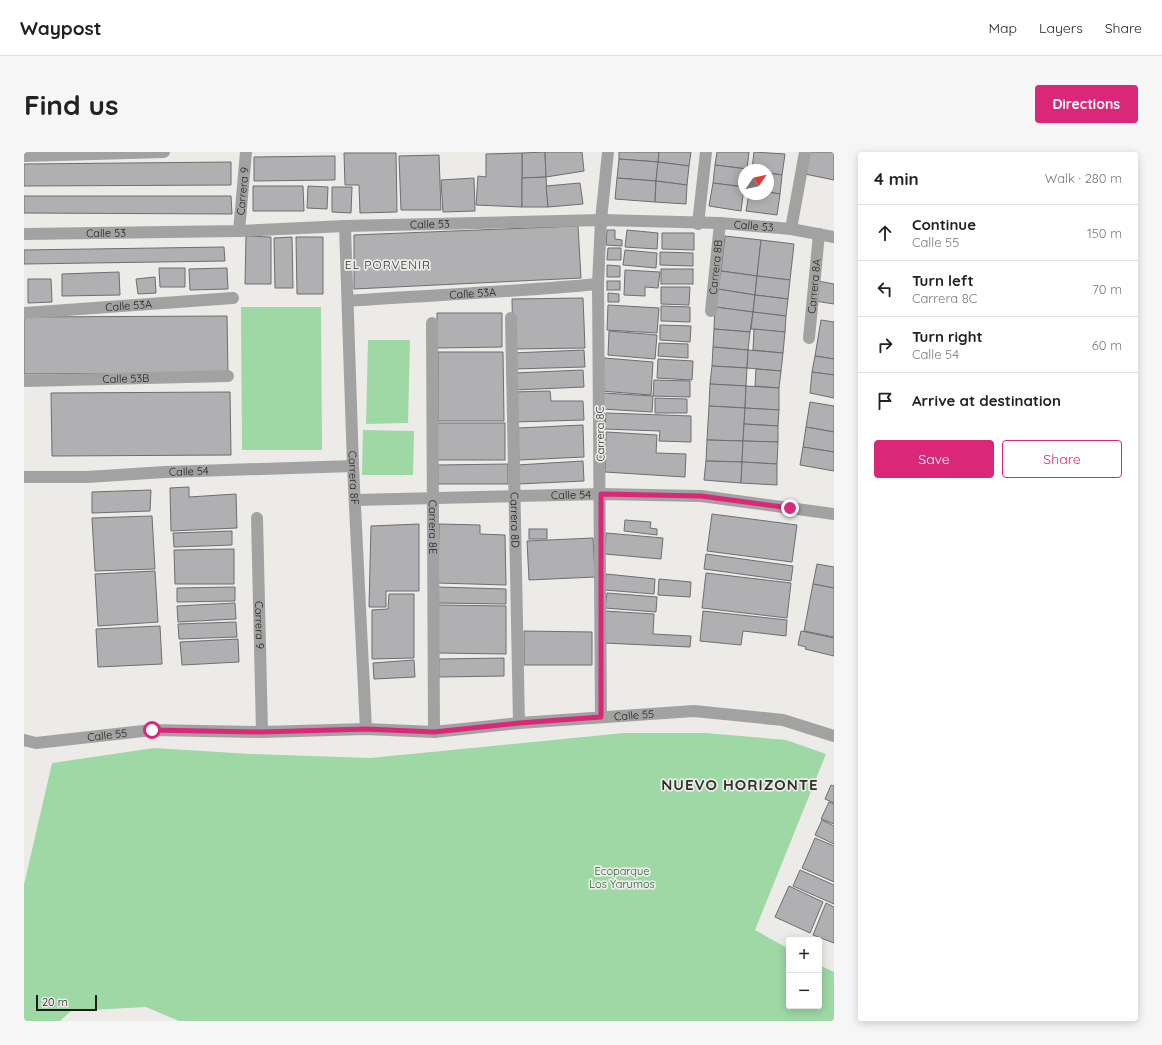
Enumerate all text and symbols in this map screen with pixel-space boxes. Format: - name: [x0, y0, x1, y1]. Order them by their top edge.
- text: Waypost: [20, 16, 102, 40]
- text: Map: [988, 19, 1017, 37]
- text: Layers: [1039, 19, 1083, 37]
- text: Share: [1105, 19, 1142, 37]
- button: Directions: [1035, 85, 1138, 123]
- text: Find us: [24, 87, 118, 122]
- north arrow: [738, 164, 774, 200]
- street label: Carrera 9: [233, 166, 252, 216]
- text: 4 min: [874, 168, 919, 189]
- text: Walk · 280 m: [1045, 170, 1122, 186]
- text: Continue: [912, 215, 976, 234]
- street label: Calle 53: [410, 217, 450, 231]
- street label: Calle 53: [733, 217, 774, 235]
- icon: ahead: [874, 222, 896, 244]
- text: 150 m: [1087, 225, 1122, 241]
- street label: Calle 53: [86, 226, 126, 240]
- text: Calle 55: [912, 234, 959, 250]
- street label: Carrera 8B: [706, 239, 725, 295]
- district label: EL PORVENIR: [345, 257, 431, 272]
- street label: Carrera 8A: [804, 258, 824, 314]
- text: Turn left: [912, 271, 974, 290]
- icon: left: [874, 278, 896, 300]
- text: 70 m: [1092, 281, 1122, 297]
- street label: Calle 53A: [449, 285, 497, 302]
- text: Carrera 8C: [912, 290, 977, 306]
- street label: Calle 53A: [105, 297, 153, 314]
- text: Turn right: [912, 327, 983, 346]
- icon: right: [874, 334, 896, 356]
- text: 60 m: [1092, 337, 1122, 353]
- text: Calle 54: [912, 346, 959, 362]
- street label: Calle 53B: [102, 371, 150, 386]
- icon: arrive: [874, 390, 896, 412]
- text: Arrive at destination: [912, 391, 1061, 410]
- street label: Carrera 8C: [593, 406, 607, 462]
- button: Save: [874, 440, 994, 478]
- button: Share: [1002, 440, 1122, 478]
- street label: Carrera 8F: [345, 450, 362, 505]
- street label: Calle 54: [169, 464, 209, 479]
- street label: Calle 54: [551, 487, 591, 502]
- street label: Carrera 8D: [507, 492, 523, 548]
- route end: [781, 499, 799, 517]
- street label: Carrera 8E: [426, 500, 440, 554]
- street label: Carrera 9: [252, 601, 267, 649]
- street label: Calle 55: [614, 707, 654, 723]
- route start: [143, 721, 161, 739]
- street label: Calle 55: [87, 726, 128, 744]
- district label: NUEVO HORIZONTE: [661, 775, 819, 794]
- park label: Ecoparque Los Yarumos: [589, 864, 655, 891]
- map controls: [786, 937, 822, 1009]
- button: +: [786, 937, 822, 973]
- button: −: [786, 973, 822, 1009]
- scale bar: [36, 993, 97, 1012]
- text: 20 m: [42, 995, 68, 1009]

